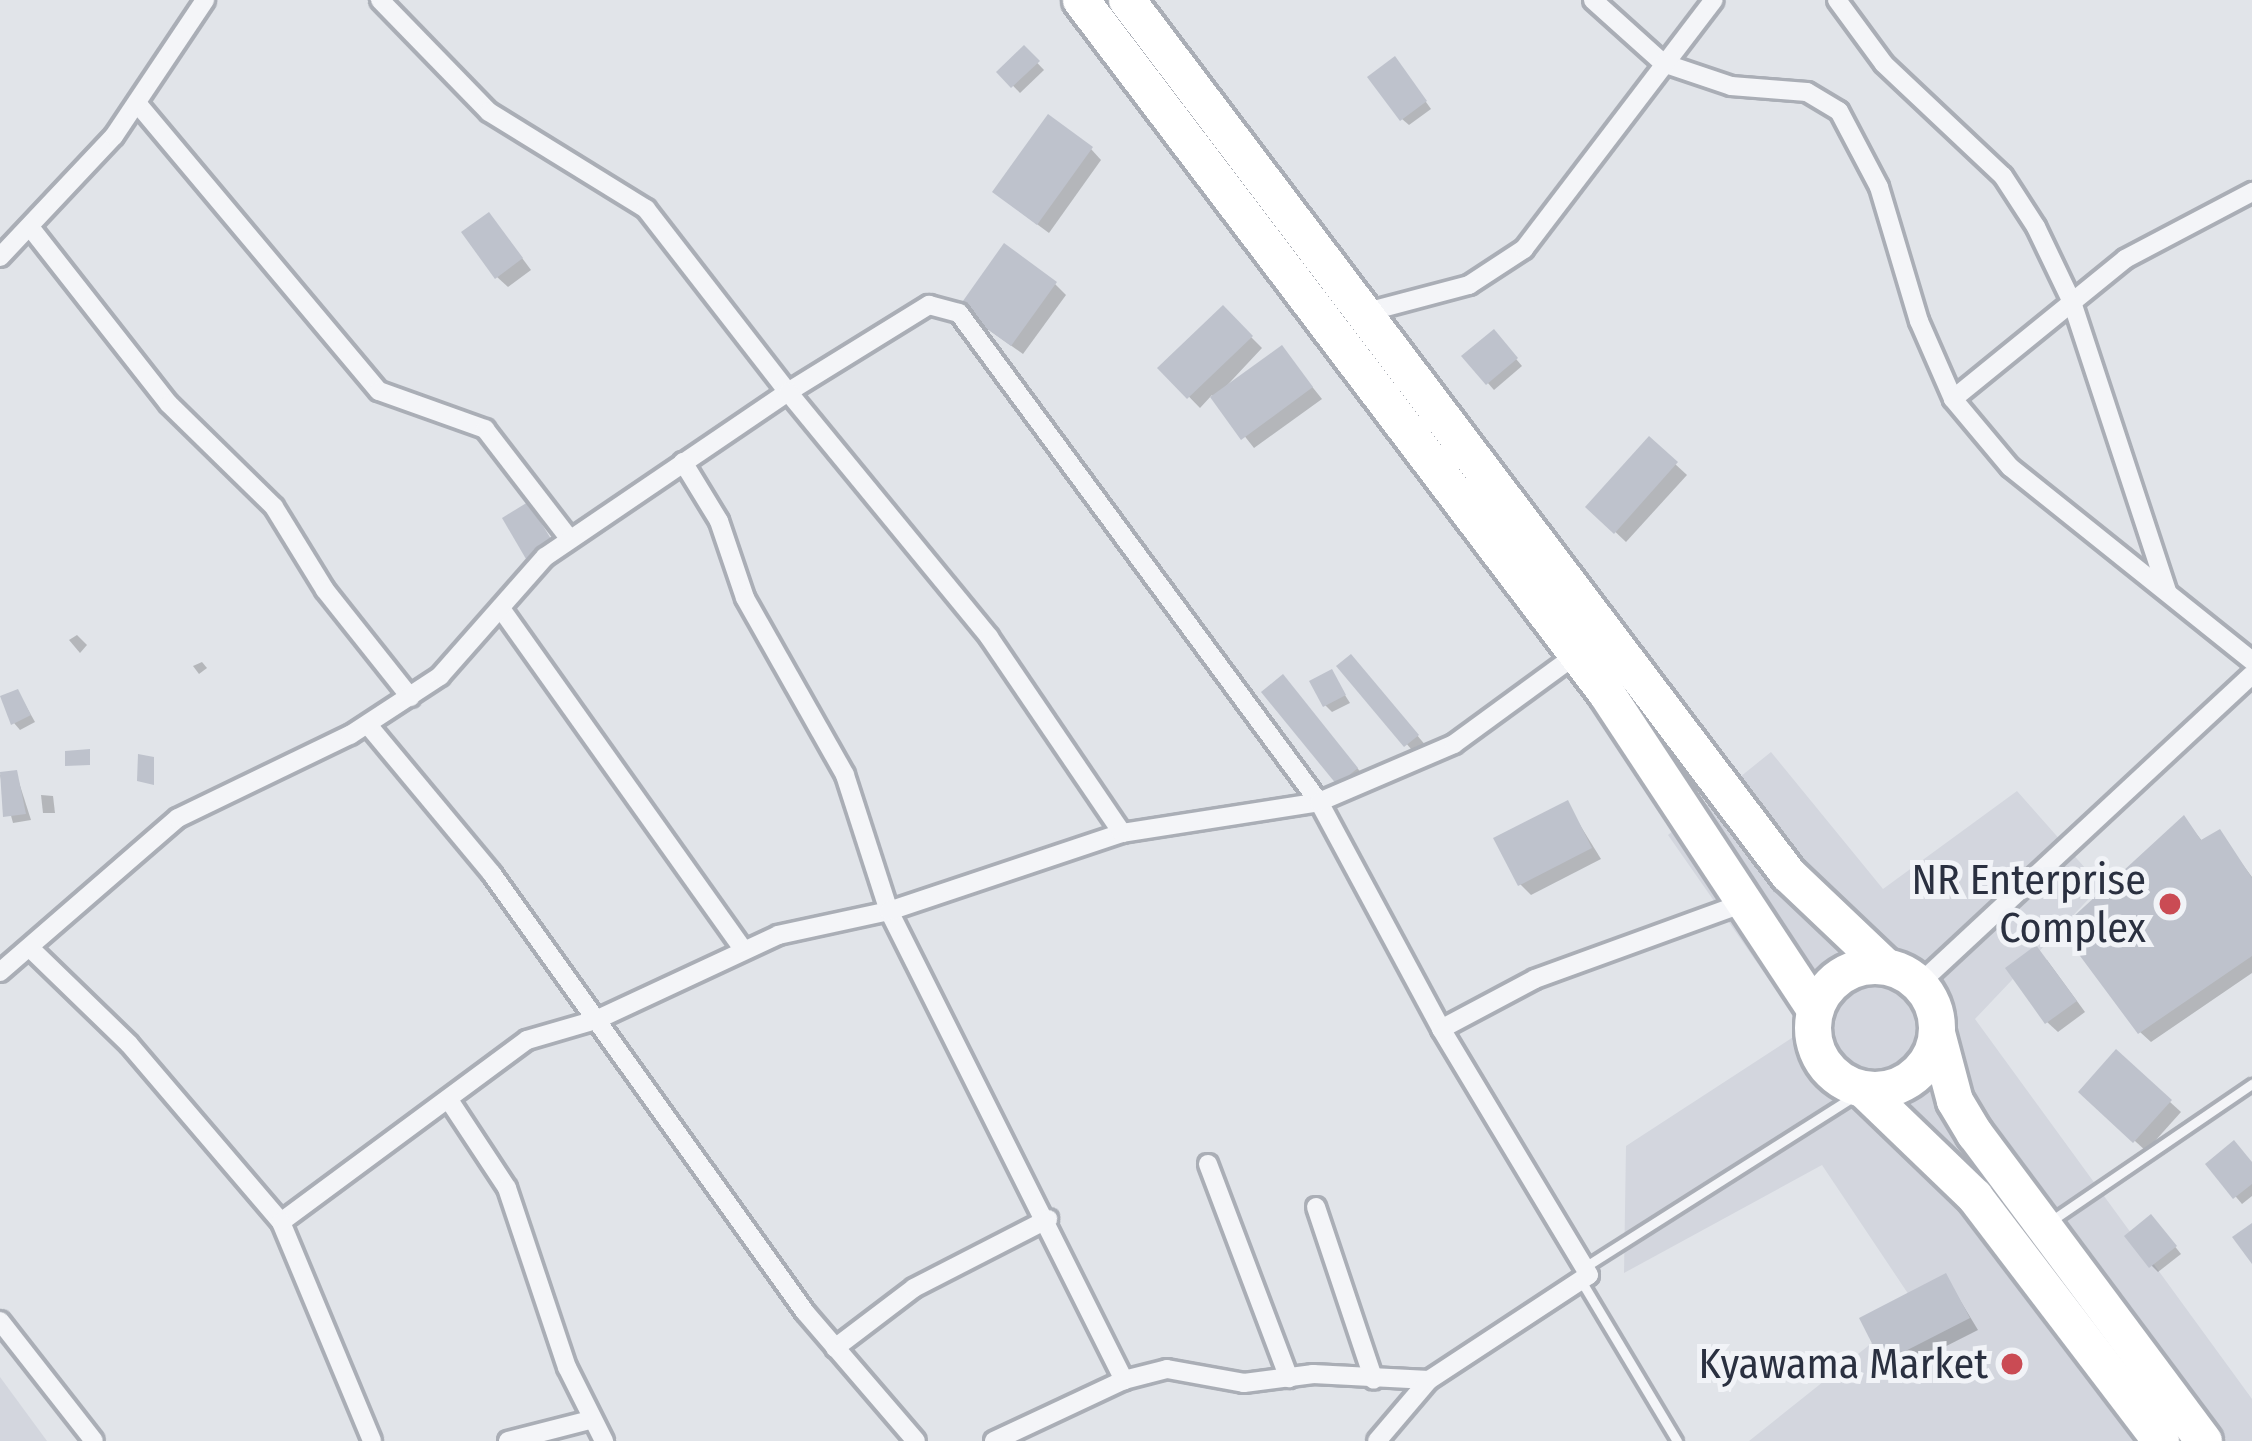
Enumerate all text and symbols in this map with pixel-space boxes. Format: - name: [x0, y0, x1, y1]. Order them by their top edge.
- place label: NR Enterprise Complex: [1912, 855, 2146, 954]
- marker: NR Enterprise Complex: [2157, 891, 2183, 917]
- place label: Kyawama Market: [1699, 1339, 1988, 1389]
- marker: Kyawama Market: [1999, 1351, 2025, 1377]

